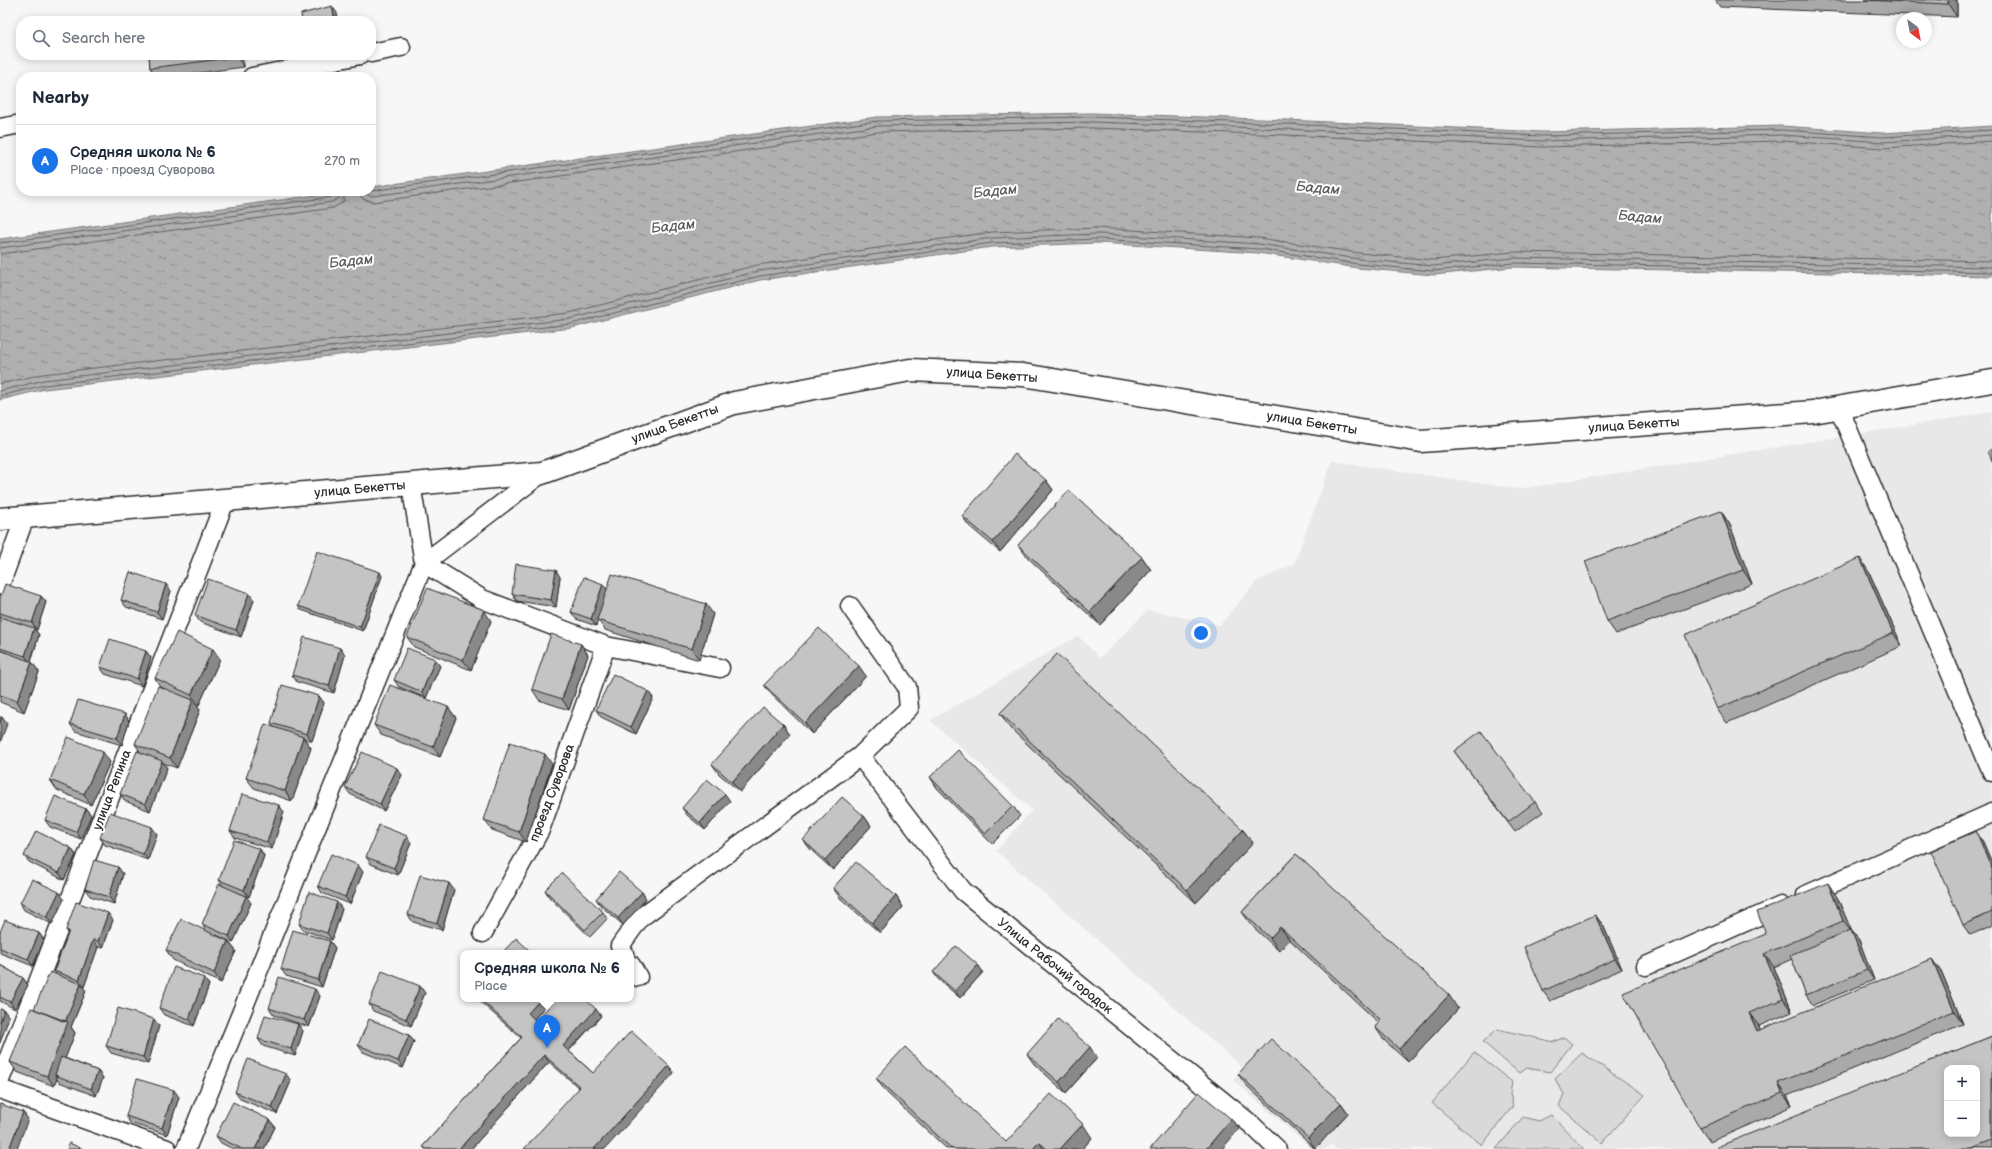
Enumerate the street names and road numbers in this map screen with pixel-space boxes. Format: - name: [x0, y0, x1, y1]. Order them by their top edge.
- street label: улица Бекетты: [946, 364, 1038, 386]
- street label: улица Бекетты: [629, 401, 721, 447]
- street label: улица Бекетты: [1266, 408, 1358, 438]
- street label: улица Бекетты: [1588, 414, 1680, 436]
- street label: улица Бекетты: [314, 477, 406, 501]
- street label: проезд Суворова: [526, 742, 578, 844]
- street label: улица Репина: [89, 747, 135, 832]
- street label: Улица Рабочий городок: [994, 915, 1116, 1017]

